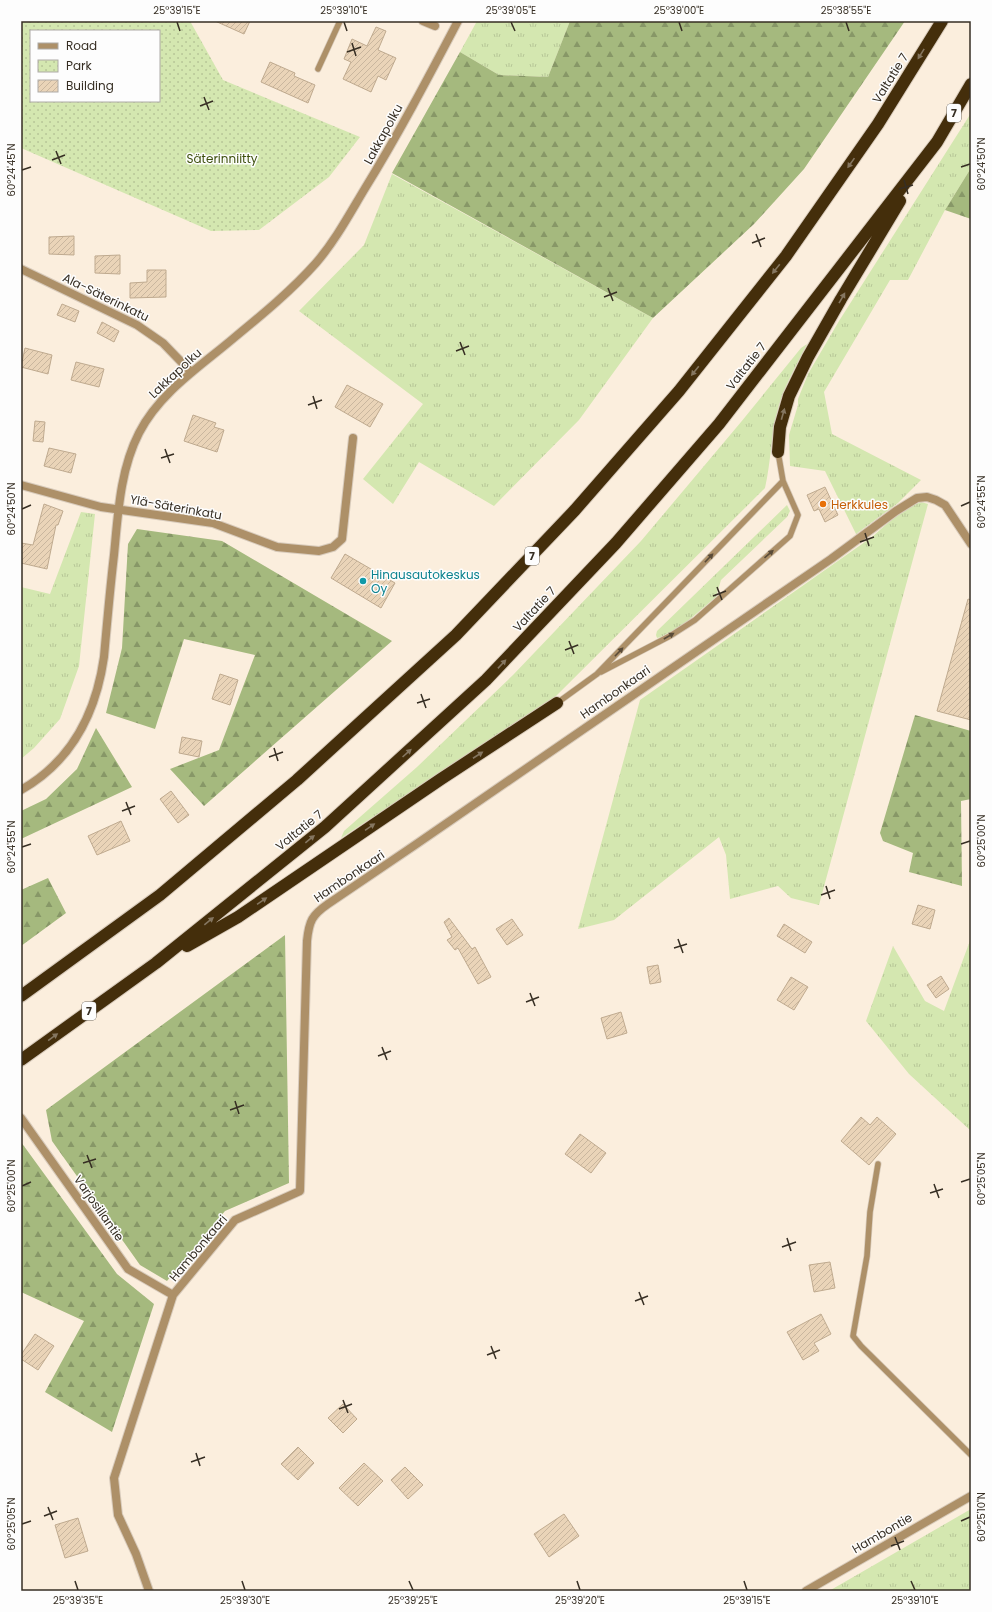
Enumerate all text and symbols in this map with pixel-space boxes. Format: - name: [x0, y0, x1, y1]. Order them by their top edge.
- text: 25°39'15"E: [153, 3, 201, 18]
- text: 25°39'10"E: [320, 3, 368, 18]
- text: 25°39'05"E: [486, 3, 536, 18]
- text: 25°39'00"E: [654, 3, 704, 18]
- text: 25°38'55"E: [821, 3, 871, 18]
- legend: [30, 30, 160, 102]
- text: Road: [66, 37, 97, 54]
- one-way arrow: [918, 48, 925, 60]
- street label: Valtatie 7: [868, 49, 912, 106]
- text: Park: [66, 57, 93, 74]
- text: Building: [66, 77, 114, 94]
- street label: Lakkapolku: [359, 101, 407, 167]
- road number: 7: [947, 104, 961, 122]
- text: 60°24'50"N: [974, 138, 989, 190]
- text: 60°24'45"N: [4, 144, 19, 196]
- park label: Säterinniitty: [186, 150, 258, 167]
- one-way arrow: [847, 158, 855, 168]
- one-way arrow: [771, 264, 780, 275]
- street label: Ala-Säterinkatu: [60, 269, 152, 325]
- one-way arrow: [838, 292, 845, 304]
- street label: Valtatie 7: [722, 338, 770, 393]
- street label: Lakkapolku: [145, 344, 205, 402]
- one-way arrow: [690, 366, 699, 376]
- one-way arrow: [781, 408, 787, 420]
- text: 60°24'55"N: [974, 476, 989, 528]
- text: 60°24'50"N: [4, 483, 19, 535]
- street label: Ylä-Säterinkatu: [129, 491, 223, 523]
- place label: Herkkules: [831, 496, 888, 513]
- marker: Herkkules: [818, 499, 828, 509]
- road number: 7: [525, 547, 539, 565]
- one-way arrow: [764, 549, 774, 559]
- one-way arrow: [704, 553, 714, 563]
- place label: Hinausautokeskus Oy: [371, 566, 480, 597]
- marker: Hinausautokeskus Oy: [358, 576, 368, 586]
- street label: Valtatie 7: [509, 582, 560, 635]
- one-way arrow: [663, 633, 675, 640]
- one-way arrow: [614, 647, 623, 657]
- one-way arrow: [497, 659, 506, 669]
- street label: Hambonkaari: [577, 661, 654, 723]
- one-way arrow: [402, 748, 412, 757]
- one-way arrow: [473, 751, 483, 759]
- street label: Valtatie 7: [272, 805, 327, 854]
- text: 60°25'00"N: [974, 815, 989, 867]
- text: 60°24'55"N: [4, 821, 19, 873]
- one-way arrow: [365, 823, 375, 831]
- one-way arrow: [304, 835, 315, 844]
- street label: Hambonkaari: [310, 846, 388, 906]
- one-way arrow: [257, 897, 268, 904]
- one-way arrow: [203, 916, 214, 925]
- road number: 7: [82, 1002, 96, 1020]
- one-way arrow: [47, 1033, 58, 1041]
- text: 60°25'05"N: [974, 1153, 989, 1205]
- text: 60°25'00"N: [4, 1160, 19, 1212]
- street label: Varjosillantie: [70, 1172, 128, 1244]
- street label: Hambonkaari: [165, 1211, 231, 1285]
- text: 60°25'10"N: [974, 1492, 989, 1542]
- text: 60°25'05"N: [4, 1498, 19, 1550]
- street label: Hambontie: [849, 1509, 915, 1557]
- text: 25°39'35"E: [53, 1593, 103, 1608]
- text: 25°39'30"E: [220, 1593, 270, 1608]
- text: 25°39'25"E: [388, 1593, 438, 1608]
- text: 25°39'20"E: [555, 1593, 605, 1608]
- text: 25°39'15"E: [723, 1593, 771, 1608]
- text: 25°39'10"E: [891, 1593, 939, 1608]

